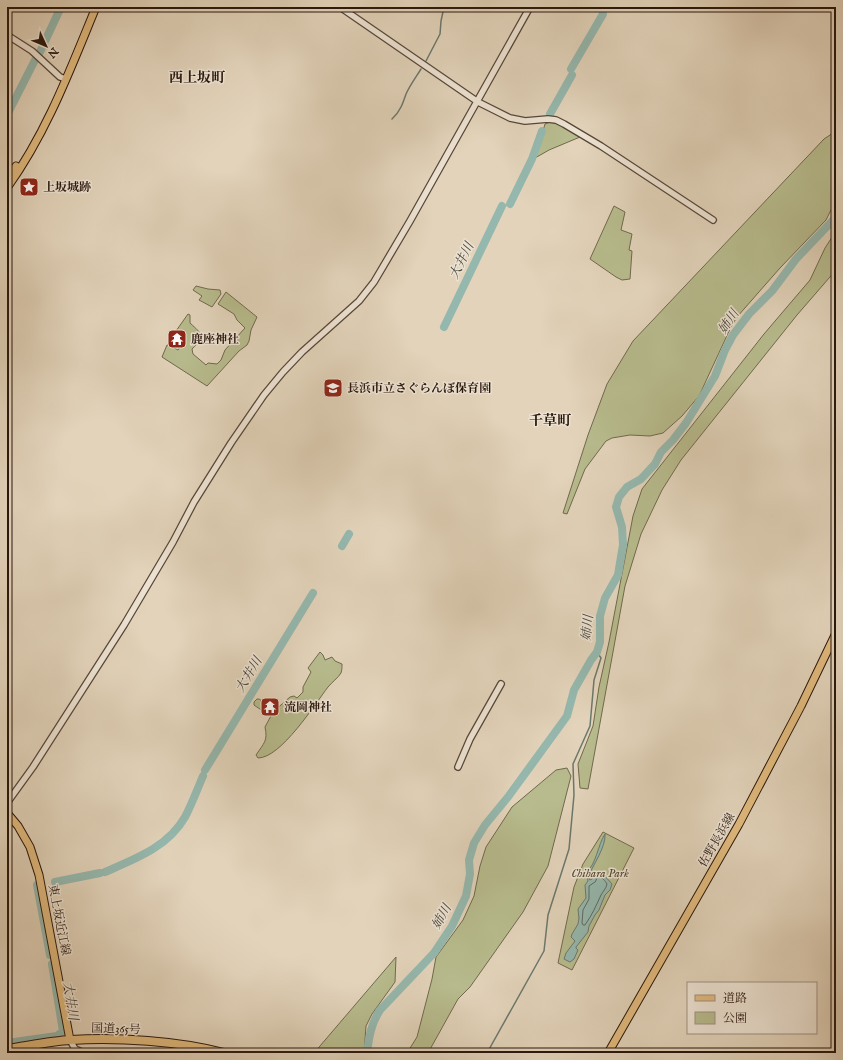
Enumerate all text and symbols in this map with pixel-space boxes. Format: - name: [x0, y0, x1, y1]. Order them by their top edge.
- north arrow: [26, 26, 66, 66]
- text: N: [44, 43, 62, 61]
- district label: 西上坂町: [169, 69, 226, 87]
- place icon: 上坂城跡: [18, 176, 40, 198]
- place label: 上坂城跡: [43, 180, 91, 195]
- water label: 大井川: [446, 238, 479, 282]
- water label: 姉川: [715, 305, 744, 338]
- temple icon: 鹿座神社: [166, 328, 188, 350]
- place label: 鹿座神社: [191, 332, 239, 347]
- school or university icon: 長浜市立さぐらんぼ保育園: [322, 377, 344, 399]
- place label: 長浜市立さぐらんぼ保育園: [347, 381, 491, 396]
- district label: 千草町: [529, 412, 572, 430]
- water label: 姉川: [578, 612, 598, 642]
- water label: 大井川: [232, 652, 267, 696]
- temple icon: 流岡神社: [259, 696, 281, 718]
- place label: 流岡神社: [284, 700, 332, 715]
- street label: 佐野長浜線: [696, 810, 738, 870]
- park label: Chihara Park: [571, 866, 629, 881]
- street label: 東上坂近江線: [45, 883, 73, 957]
- water label: 姉川: [428, 900, 457, 932]
- water label: 大井川: [59, 980, 82, 1024]
- legend: [687, 982, 817, 1034]
- text: 道路: [723, 991, 747, 1006]
- text: 公園: [723, 1011, 747, 1026]
- street label: 国道365号: [91, 1021, 141, 1037]

